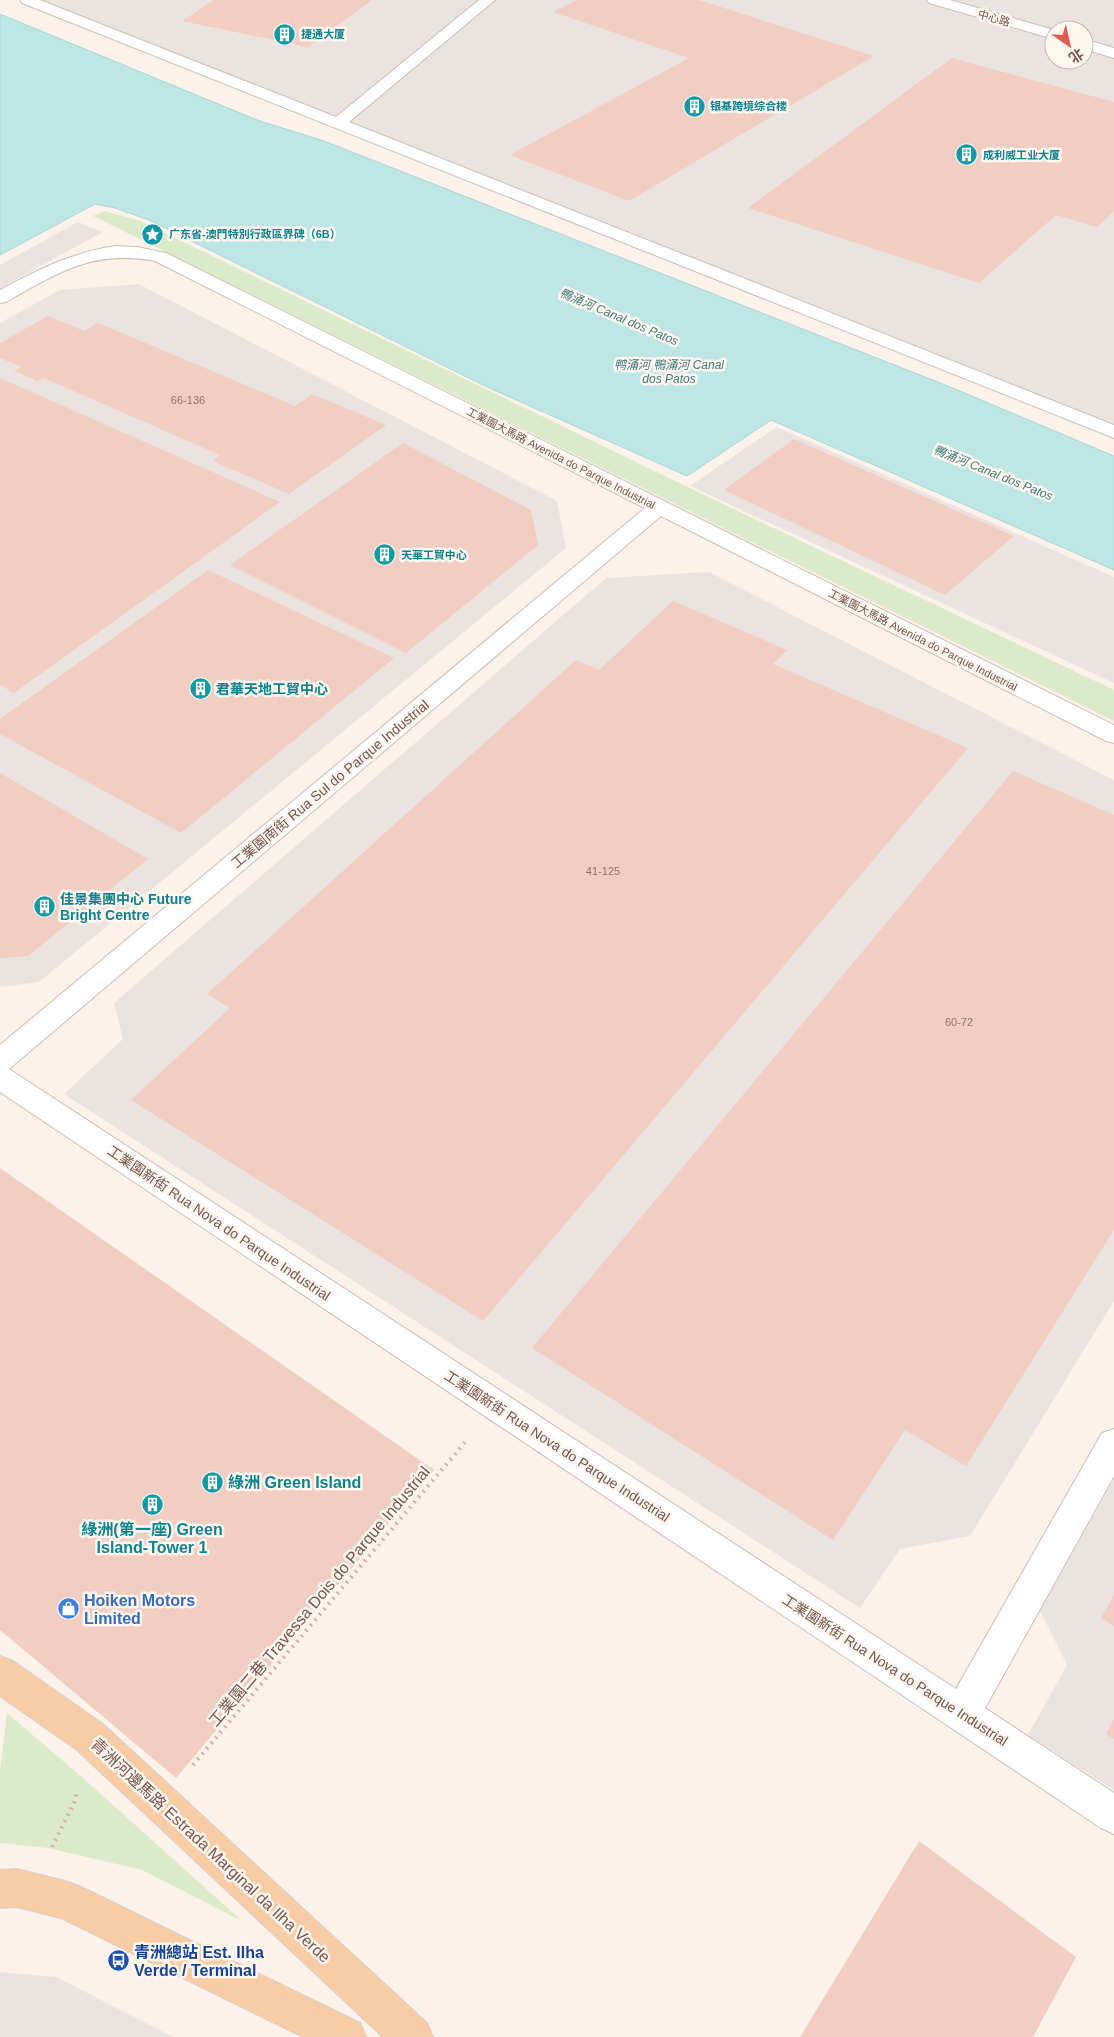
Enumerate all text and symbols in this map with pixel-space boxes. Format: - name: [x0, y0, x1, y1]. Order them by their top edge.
- street label: 中心路: [976, 8, 1012, 28]
- north arrow: [1044, 20, 1094, 70]
- building icon: 捷通大厦: [273, 22, 297, 46]
- place label: 捷通大厦: [301, 28, 345, 40]
- text: 北: [1066, 45, 1087, 66]
- building icon: 银基跨境综合楼: [682, 94, 706, 118]
- place label: 银基跨境综合楼: [710, 100, 787, 112]
- building icon: 成利威工业大厦: [955, 143, 979, 167]
- place label: 成利威工业大厦: [983, 149, 1060, 161]
- place icon: 广东省-澳門特別行政區界碑（6B）: [141, 222, 165, 246]
- place label: 广东省-澳門特別行政區界碑（6B）: [169, 228, 341, 240]
- water label: 鴨涌河 Canal dos Patos: [558, 286, 680, 348]
- water label: 鸭涌河 鴨涌河 Canal dos Patos: [614, 358, 724, 386]
- house number: 66-136: [171, 394, 205, 406]
- street label: 工業園大馬路 Avenida do Parque Industrial: [465, 405, 657, 511]
- water label: 鴨涌河 Canal dos Patos: [931, 443, 1055, 503]
- building icon: 天華工貿中心: [373, 543, 397, 567]
- place label: 天華工貿中心: [401, 549, 467, 561]
- street label: 工業園大馬路 Avenida do Parque Industrial: [827, 587, 1019, 693]
- building icon: 君華天地工貿中心: [188, 677, 212, 701]
- place label: 君華天地工貿中心: [216, 681, 328, 697]
- street label: 工業園南街 Rua Sul do Parque Industrial: [228, 697, 432, 871]
- house number: 41-125: [586, 865, 620, 877]
- place label: 佳景集團中心 Future Bright Centre: [60, 891, 192, 923]
- building icon: 佳景集團中心 Future Bright Centre: [32, 895, 56, 919]
- house number: 60-72: [945, 1016, 973, 1028]
- street label: 工業園新街 Rua Nova do Parque Industrial: [105, 1142, 333, 1304]
- street label: 工業園新街 Rua Nova do Parque Industrial: [441, 1367, 673, 1525]
- street label: 工業園二巷 Travessa Dois do Parque Industrial: [206, 1463, 433, 1730]
- building icon: 綠洲 Green Island: [200, 1470, 224, 1494]
- place label: 綠洲 Green Island: [228, 1474, 361, 1491]
- building icon: 綠洲(第一座) Green Island-Tower 1: [140, 1493, 164, 1517]
- place label: 綠洲(第一座) Green Island-Tower 1: [81, 1521, 223, 1556]
- street label: 工業園新街 Rua Nova do Parque Industrial: [779, 1591, 1011, 1749]
- place label: Hoiken Motors Limited: [84, 1592, 195, 1627]
- shop icon: Hoiken Motors Limited: [56, 1597, 80, 1621]
- street label: 青洲河邊馬路 Estrada Marginal da Ilha Verde: [88, 1735, 334, 1966]
- place label: 青洲總站 Est. Ilha Verde / Terminal: [134, 1944, 264, 1979]
- bus stop icon: 青洲總站 Est. Ilha Verde / Terminal: [106, 1949, 130, 1973]

